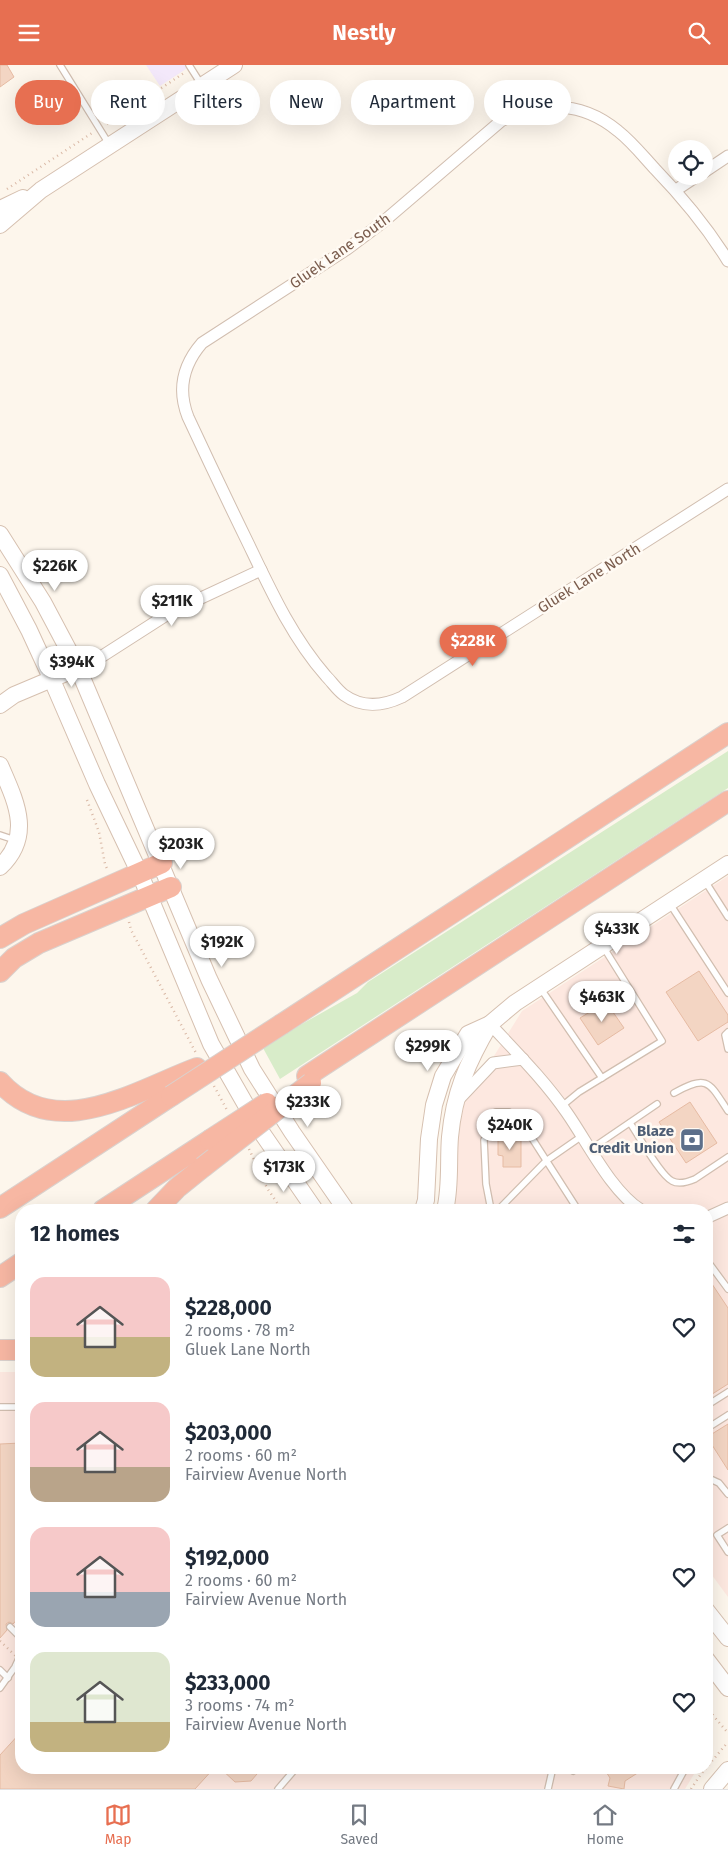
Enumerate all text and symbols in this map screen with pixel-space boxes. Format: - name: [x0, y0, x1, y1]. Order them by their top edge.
- icon: menu: [15, 19, 43, 47]
- text: Nestly: [332, 19, 396, 46]
- icon: search: [685, 19, 713, 47]
- chip: Buy: [15, 80, 81, 125]
- chip: Rent: [91, 80, 165, 125]
- chip: Filters: [175, 80, 260, 125]
- chip: New: [270, 80, 341, 125]
- chip: Apartment: [351, 80, 474, 125]
- chip: House: [484, 80, 571, 125]
- map controls: [668, 140, 713, 185]
- button: locate: [668, 140, 713, 185]
- street label: Gluek Lane South: [286, 210, 394, 292]
- street label: Gluek Lane North: [534, 539, 644, 617]
- pin: $226K: [20, 549, 90, 592]
- text: $226K: [33, 556, 77, 575]
- pin: $211K: [137, 585, 207, 627]
- text: $211K: [151, 591, 193, 610]
- pin: $228K: [438, 625, 508, 667]
- text: $228K: [451, 631, 495, 650]
- pin: $394K: [37, 645, 107, 688]
- text: $394K: [50, 652, 94, 671]
- pin: $203K: [146, 827, 216, 870]
- text: $203K: [159, 834, 203, 853]
- pin: $433K: [582, 913, 652, 955]
- text: $433K: [595, 919, 639, 938]
- pin: $192K: [187, 925, 257, 968]
- text: $192K: [201, 932, 243, 951]
- pin: $463K: [567, 981, 637, 1023]
- text: $463K: [579, 987, 625, 1006]
- pin: $299K: [393, 1029, 463, 1072]
- text: $299K: [406, 1036, 450, 1055]
- pin: $233K: [273, 1085, 343, 1128]
- text: $233K: [286, 1092, 330, 1111]
- pin: $240K: [475, 1109, 545, 1151]
- text: $240K: [488, 1115, 532, 1134]
- place label: Blaze Credit Union: [589, 1122, 674, 1157]
- bank icon: Blaze Credit Union: [679, 1127, 705, 1153]
- pin: $173K: [249, 1151, 319, 1193]
- text: $173K: [263, 1157, 305, 1176]
- icon: filters: [670, 1220, 698, 1248]
- text: 12 homes: [30, 1221, 119, 1247]
- text: $228,000: [185, 1295, 272, 1321]
- icon: home: [70, 1297, 130, 1357]
- icon: heart: [670, 1313, 698, 1341]
- text: 2 rooms · 78 m²: [185, 1321, 295, 1340]
- text: Gluek Lane North: [185, 1340, 311, 1359]
- text: $203,000: [185, 1420, 272, 1446]
- icon: home: [70, 1422, 130, 1482]
- icon: heart: [670, 1438, 698, 1466]
- text: 2 rooms · 60 m²: [185, 1446, 297, 1465]
- text: Fairview Avenue North: [185, 1465, 347, 1484]
- text: $192,000: [185, 1545, 269, 1571]
- icon: home: [70, 1547, 130, 1607]
- icon: heart: [670, 1563, 698, 1591]
- text: 2 rooms · 60 m²: [185, 1571, 297, 1590]
- text: Fairview Avenue North: [185, 1590, 347, 1609]
- text: $233,000: [185, 1670, 271, 1696]
- icon: home: [70, 1672, 130, 1732]
- icon: heart: [670, 1688, 698, 1716]
- text: 3 rooms · 74 m²: [185, 1696, 294, 1715]
- text: Fairview Avenue North: [185, 1715, 347, 1734]
- tab: Map: [104, 1801, 132, 1848]
- tab: Saved: [340, 1801, 378, 1848]
- tab: Home: [587, 1801, 624, 1848]

